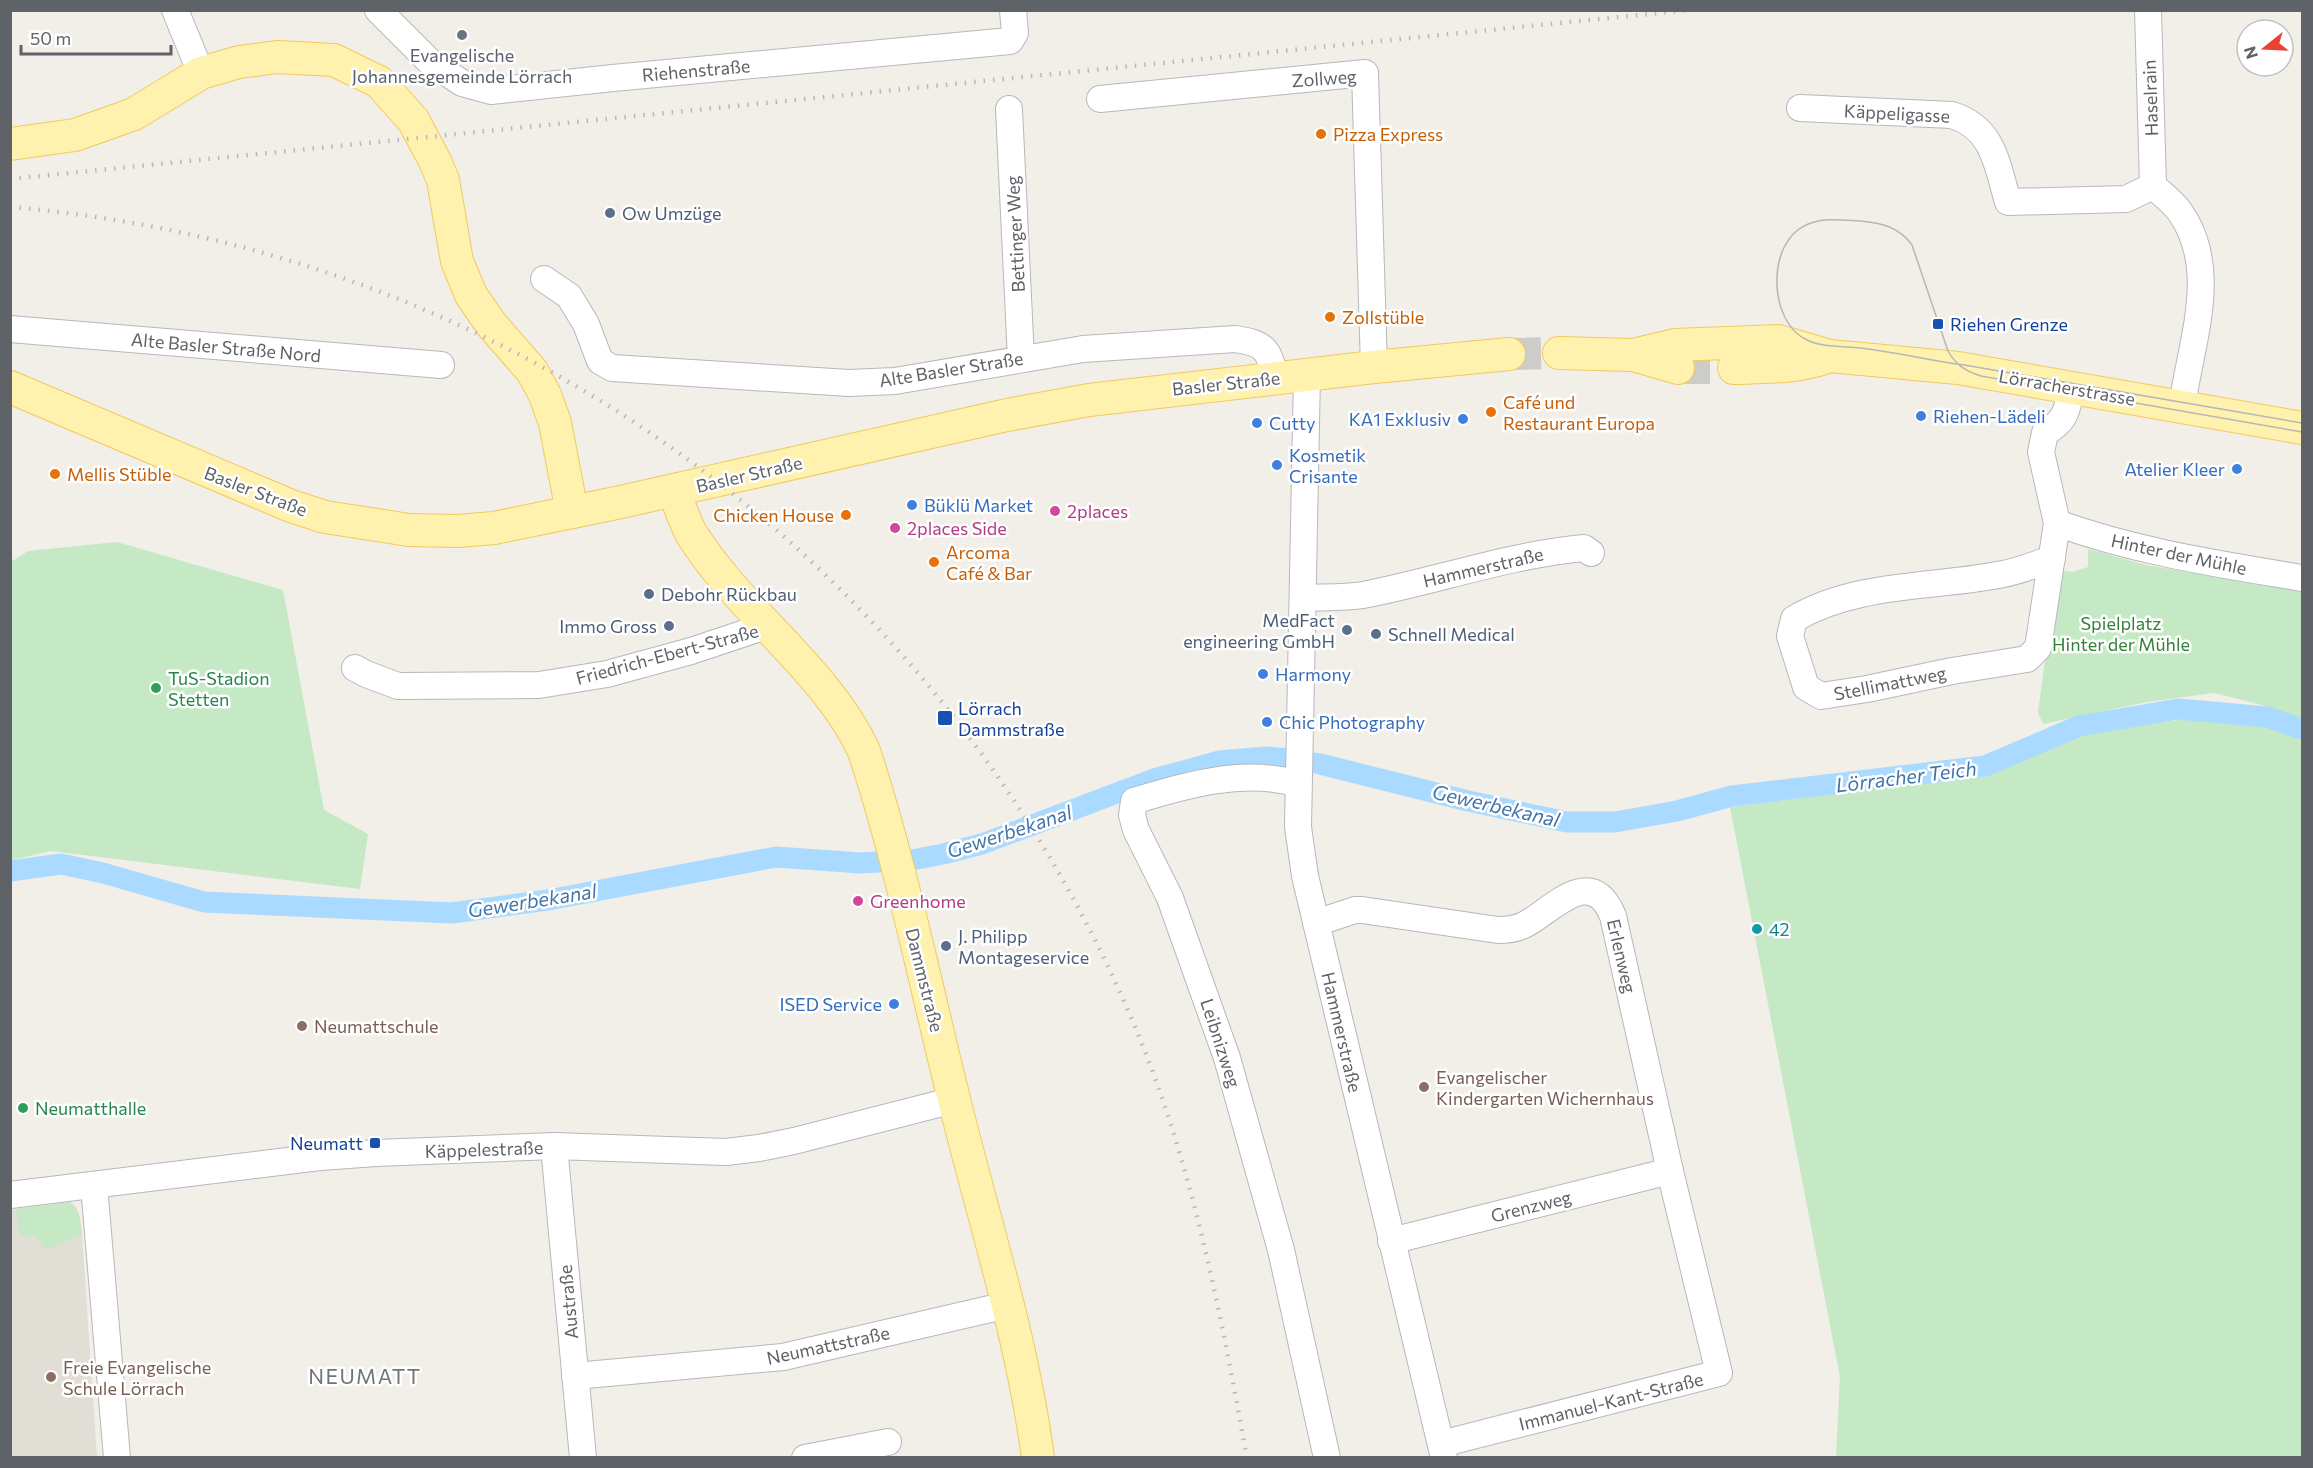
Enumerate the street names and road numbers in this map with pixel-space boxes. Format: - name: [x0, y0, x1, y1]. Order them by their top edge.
- street label: Riehenstraße: [641, 54, 751, 86]
- street label: Haselrain: [2138, 59, 2162, 137]
- street label: Zollweg: [1291, 65, 1358, 91]
- street label: Käppeligasse: [1843, 99, 1951, 127]
- street label: Bettinger Weg: [1001, 175, 1029, 293]
- street label: Alte Basler Straße Nord: [130, 328, 322, 366]
- street label: Alte Basler Straße: [877, 347, 1025, 391]
- street label: Lörracherstrasse: [1997, 364, 2137, 410]
- street label: Basler Straße: [1171, 366, 1281, 400]
- street label: Basler Straße: [694, 451, 804, 497]
- street label: Basler Straße: [201, 461, 311, 521]
- street label: Hinter der Mühle: [2109, 529, 2249, 579]
- street label: Hammerstraße: [1421, 542, 1545, 592]
- street label: Friedrich-Ebert-Straße: [573, 619, 761, 689]
- street label: Stellimattweg: [1832, 661, 1948, 705]
- street label: Erlenweg: [1603, 917, 1641, 995]
- street label: Dammstraße: [901, 926, 949, 1034]
- street label: Hammerstraße: [1317, 970, 1367, 1094]
- street label: Leibnizweg: [1196, 996, 1246, 1091]
- street label: Käppelestraße: [424, 1136, 544, 1162]
- street label: Grenzweg: [1488, 1185, 1574, 1227]
- street label: Austraße: [554, 1264, 582, 1340]
- street label: Neumattstraße: [764, 1321, 892, 1369]
- street label: Immanuel-Kant-Straße: [1517, 1367, 1705, 1435]

